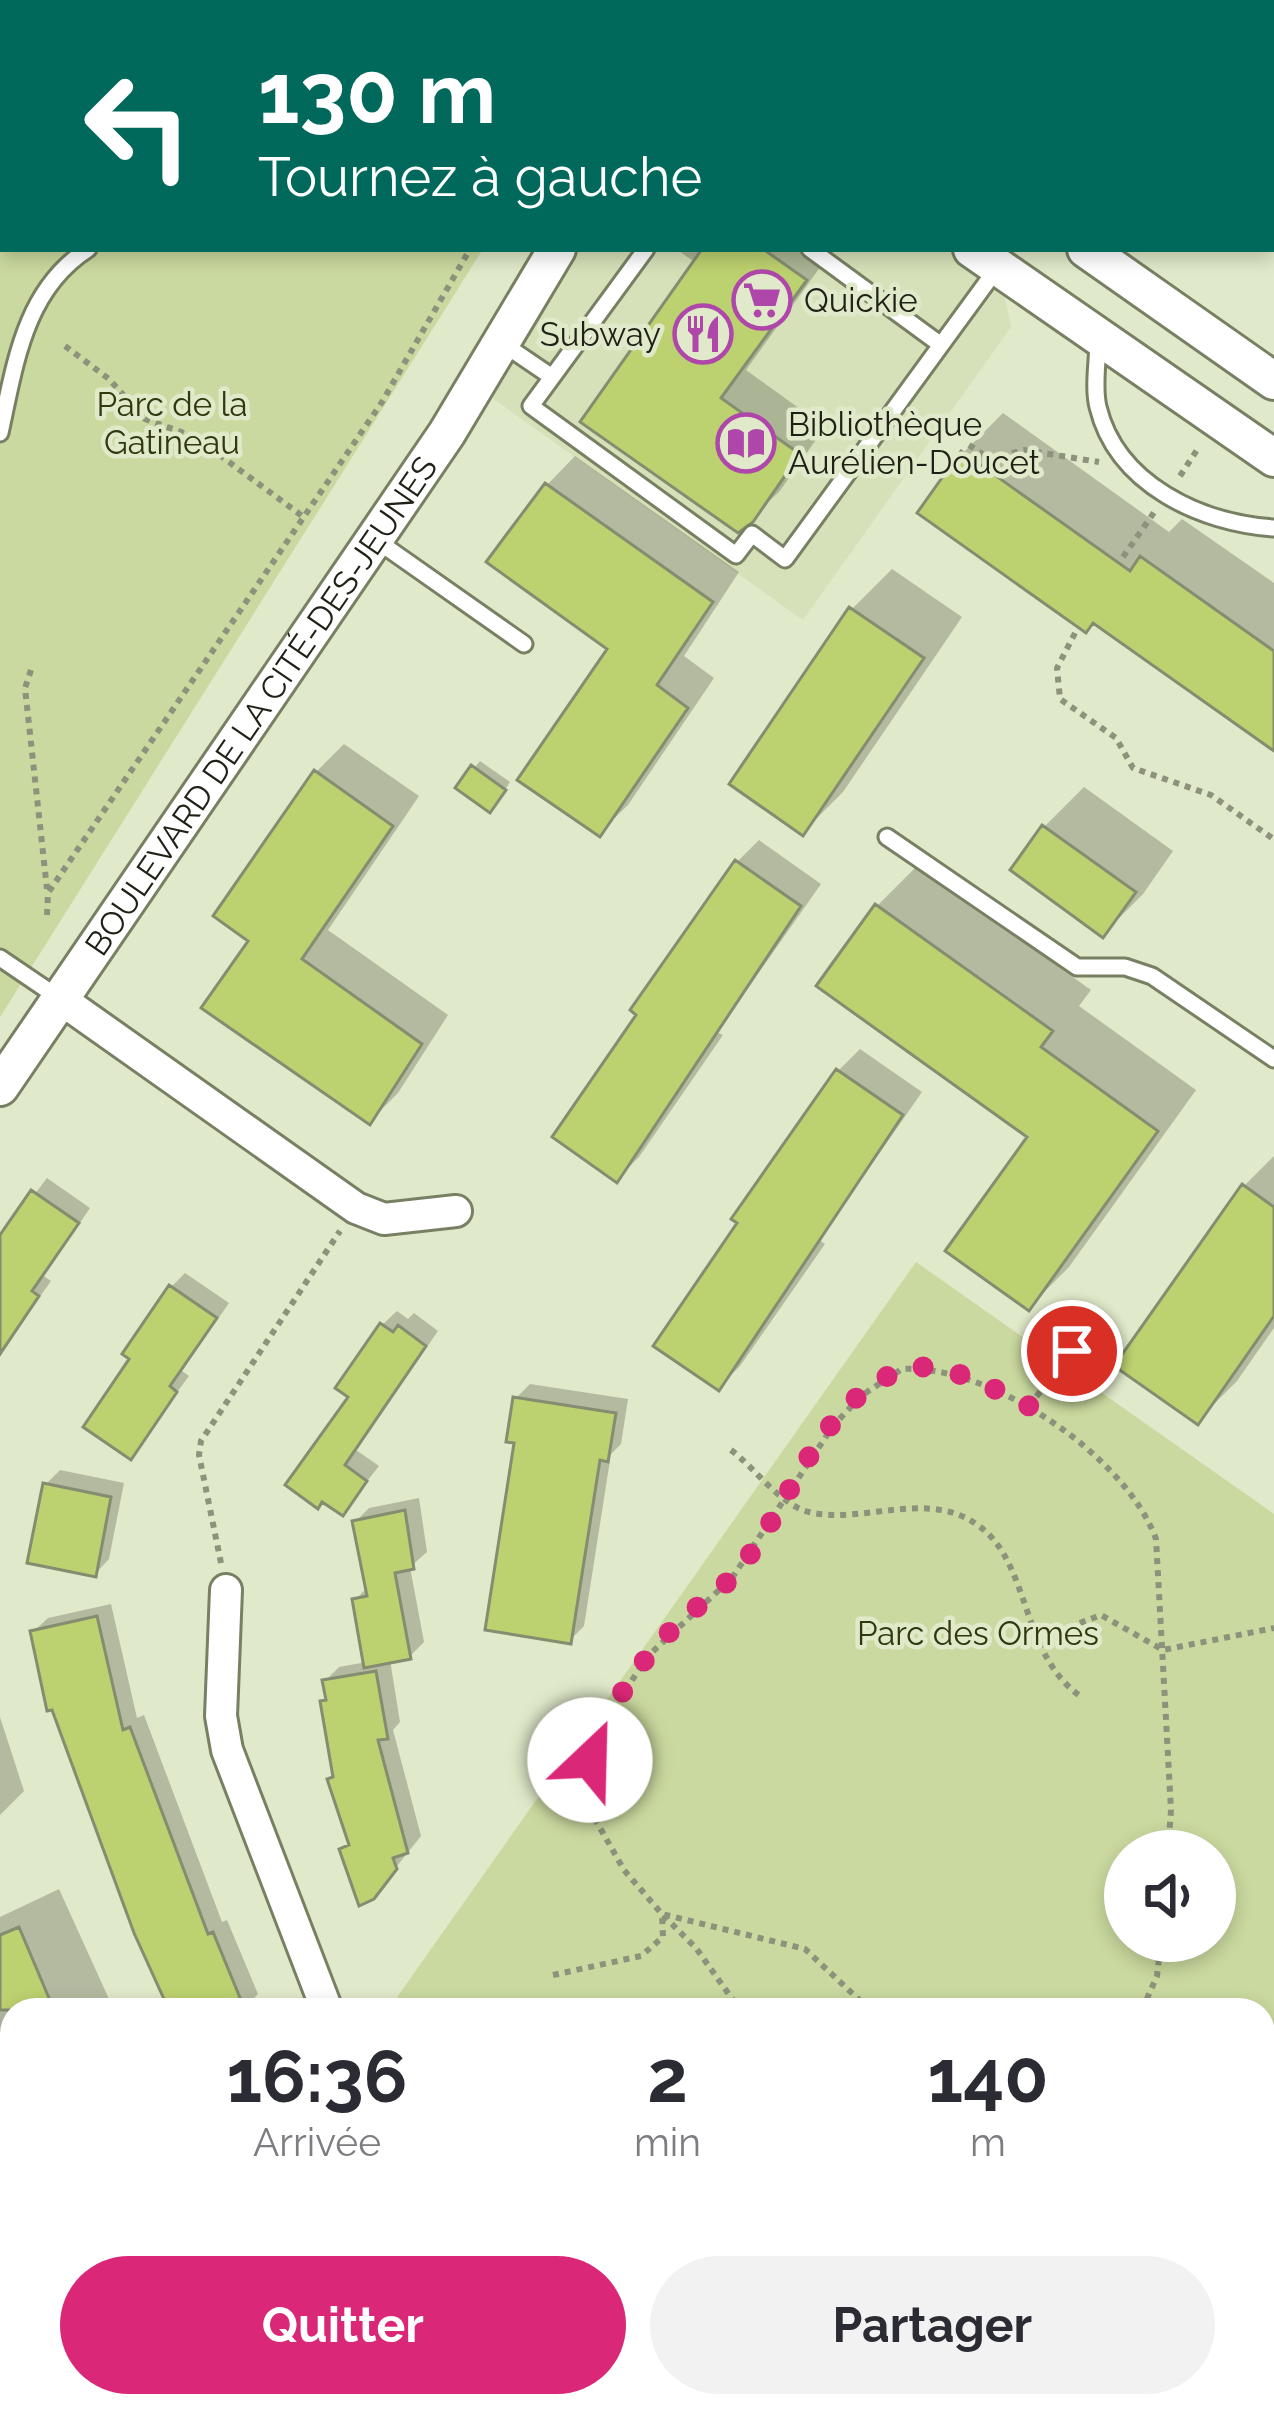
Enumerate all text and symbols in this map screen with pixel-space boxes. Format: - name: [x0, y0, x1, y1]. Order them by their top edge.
- text: 130 m: [258, 44, 496, 143]
- icon: left: [60, 48, 216, 204]
- text: Tournez à gauche: [258, 145, 702, 209]
- supermarket icon: Quickie: [731, 269, 793, 331]
- place label: Quickie: [804, 281, 918, 320]
- restaurant icon: Subway: [672, 303, 734, 365]
- place label: Subway: [540, 315, 661, 354]
- park label: Parc de la Gatineau: [96, 385, 248, 462]
- place label: Bibliothèque Aurélien-Doucet: [788, 405, 1040, 482]
- library icon: Bibliothèque Aurélien-Doucet: [715, 412, 777, 474]
- street label: BOULEVARD DE LA CITÉ-DES-JEUNES: [77, 449, 445, 963]
- pin: [1021, 1300, 1123, 1402]
- icon: arrive: [1039, 1318, 1105, 1384]
- park label: Parc des Ormes: [857, 1614, 1099, 1653]
- position arrow: [527, 1697, 653, 1823]
- map controls: [1104, 1830, 1236, 1962]
- button: sound: [1104, 1830, 1236, 1962]
- text: 16:36: [227, 2034, 407, 2119]
- text: 2: [647, 2034, 688, 2119]
- text: 140: [928, 2034, 1048, 2119]
- text: Arrivée: [253, 2119, 381, 2165]
- text: min: [634, 2119, 701, 2165]
- text: m: [970, 2119, 1006, 2165]
- button: Quitter: [60, 2256, 626, 2394]
- button: Partager: [650, 2256, 1215, 2394]

